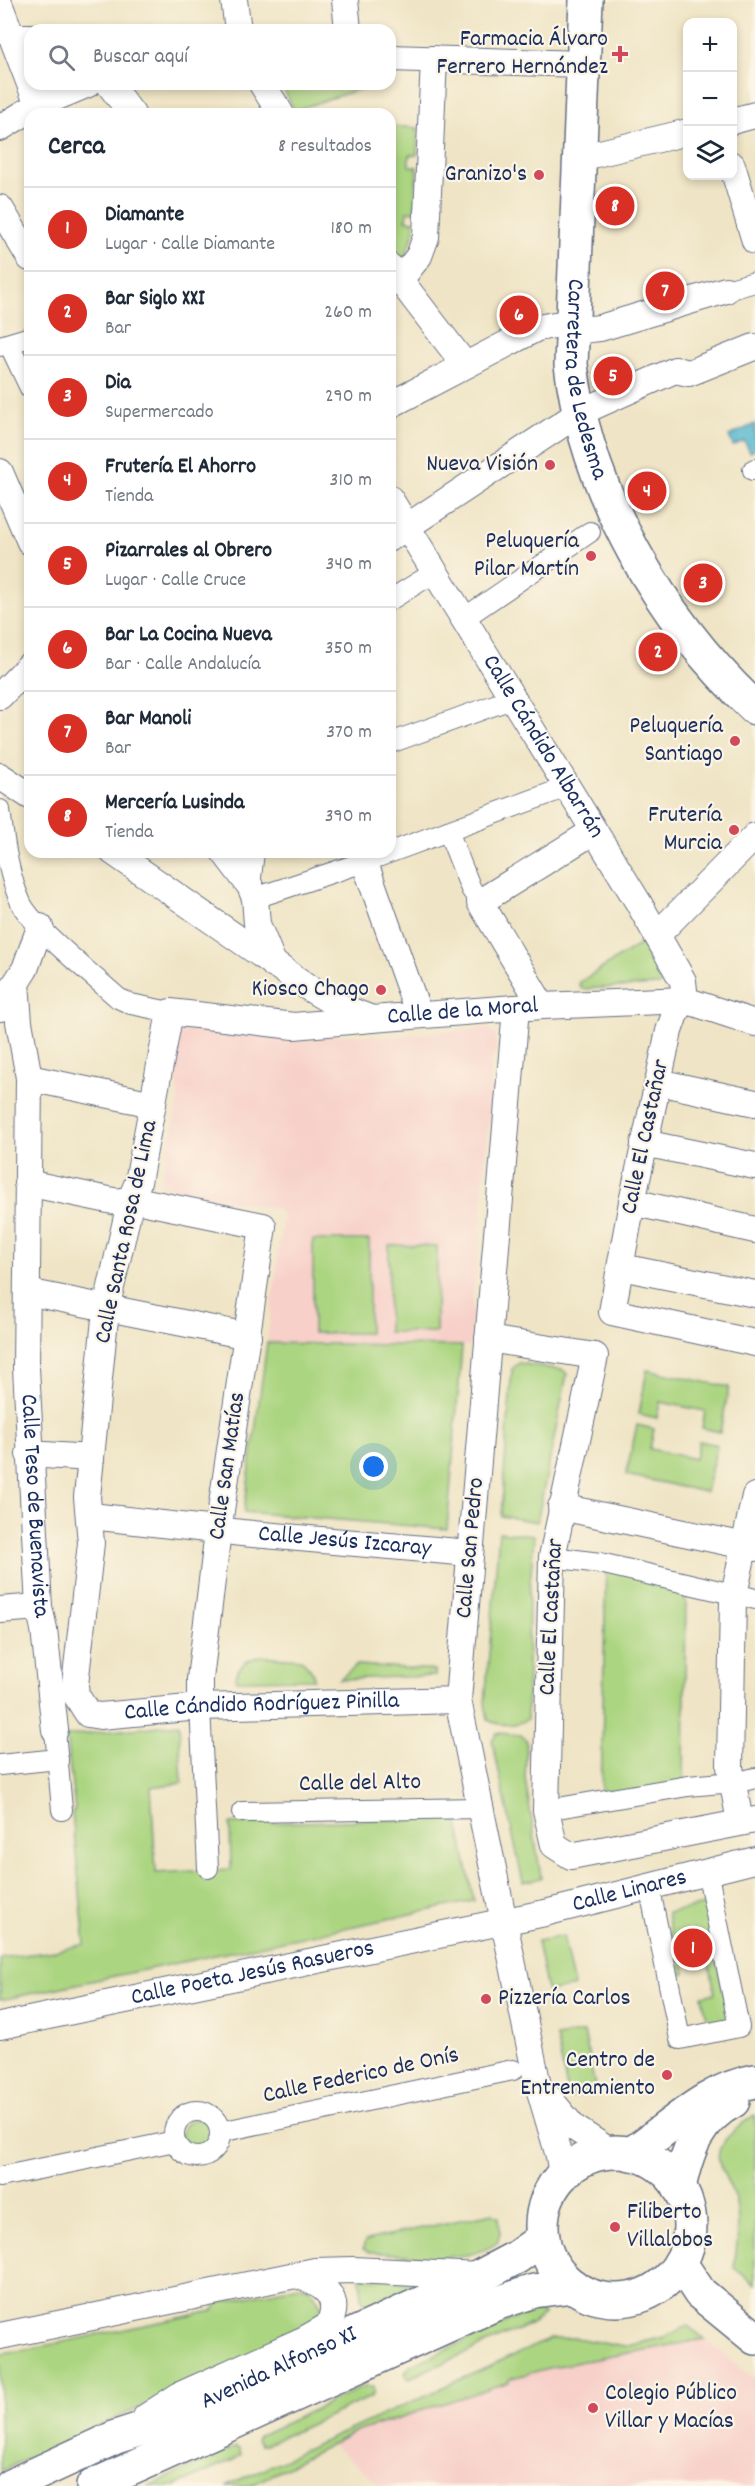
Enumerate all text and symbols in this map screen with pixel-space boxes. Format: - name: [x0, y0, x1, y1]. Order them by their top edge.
- map controls: [683, 18, 737, 180]
- button: +: [683, 18, 737, 72]
- place label: Farmacia Álvaro Ferrero Hernández: [436, 23, 608, 85]
- search box: [24, 24, 396, 90]
- icon: search: [45, 41, 78, 74]
- text: Buscar aquí: [93, 42, 188, 73]
- marker: Farmacia Álvaro Ferrero Hernández: [613, 47, 627, 61]
- button: −: [683, 72, 737, 126]
- button: layers: [683, 126, 737, 180]
- text: Cerca: [48, 129, 105, 166]
- text: 8 resultados: [278, 133, 372, 161]
- place label: Granizo's: [445, 158, 527, 192]
- marker: Granizo's: [532, 168, 546, 182]
- pin: 8: [596, 184, 634, 228]
- text: Diamante: [105, 200, 184, 231]
- text: 1: [65, 215, 70, 243]
- text: 180 m: [330, 215, 372, 243]
- text: Lugar · Calle Diamante: [105, 231, 275, 259]
- pin: 7: [646, 268, 684, 314]
- street label: Carretera de Ledesma: [554, 278, 616, 485]
- text: Bar Siglo XXI: [105, 284, 205, 315]
- pin: 6: [500, 292, 538, 338]
- text: 2: [63, 299, 72, 327]
- text: 260 m: [324, 299, 372, 327]
- text: Bar: [105, 315, 131, 343]
- pin: 5: [594, 354, 632, 398]
- text: Dia: [105, 368, 131, 399]
- text: 3: [63, 383, 72, 411]
- text: 290 m: [325, 383, 372, 411]
- text: Supermercado: [105, 399, 214, 427]
- place label: Nueva Visión: [426, 448, 538, 482]
- text: Frutería El Ahorro: [105, 452, 256, 483]
- marker: Nueva Visión: [543, 458, 557, 472]
- text: 4: [63, 467, 72, 495]
- text: 310 m: [330, 467, 372, 495]
- pin: 4: [628, 468, 666, 514]
- text: Tienda: [105, 483, 153, 511]
- place label: Peluquería Pilar Martín: [474, 525, 580, 587]
- text: Pizarrales al Obrero: [105, 536, 272, 567]
- marker: Peluquería Pilar Martín: [584, 549, 598, 563]
- text: 5: [63, 551, 72, 579]
- text: 340 m: [326, 551, 372, 579]
- pin: 3: [684, 560, 722, 606]
- text: Lugar · Calle Cruce: [105, 567, 246, 595]
- text: Bar La Cocina Nueva: [105, 620, 272, 651]
- pin: 2: [638, 630, 678, 674]
- text: 6: [63, 635, 72, 663]
- text: 350 m: [325, 635, 372, 663]
- street label: Calle Cándido Albarrán: [473, 648, 612, 845]
- text: Bar · Calle Andalucía: [105, 651, 261, 679]
- text: Bar Manoli: [105, 704, 191, 735]
- place label: Peluquería Santiago: [629, 710, 724, 772]
- text: 7: [64, 719, 71, 747]
- text: 370 m: [326, 719, 372, 747]
- marker: Peluquería Santiago: [728, 734, 742, 748]
- text: Bar: [105, 735, 131, 763]
- text: Mercería Lusinda: [105, 788, 244, 819]
- place label: Frutería Murcia: [648, 799, 723, 861]
- text: 8: [63, 803, 72, 831]
- text: 390 m: [325, 803, 372, 831]
- text: Tienda: [105, 819, 153, 847]
- marker: Frutería Murcia: [727, 823, 741, 837]
- place label: Kiosco Chago: [252, 973, 369, 1007]
- marker: Kiosco Chago: [374, 983, 388, 997]
- street label: Calle de la Moral: [386, 989, 540, 1035]
- street label: Calle El Castañar: [613, 1056, 679, 1217]
- street label: Calle Santa Rosa de Lima: [87, 1116, 167, 1347]
- street label: Calle San Matías: [201, 1390, 255, 1542]
- street label: Calle Teso de Buenavista: [10, 1393, 58, 1622]
- your location: [359, 1452, 388, 1481]
- street label: Calle San Pedro: [448, 1476, 494, 1620]
- street label: Calle Jesús Izcaray: [257, 1517, 434, 1567]
- street label: Calle El Castañar: [531, 1537, 573, 1696]
- street label: Calle Cándido Rodríguez Pinilla: [123, 1685, 400, 1731]
- street label: Calle del Alto: [299, 1766, 421, 1802]
- street label: Calle Linares: [569, 1861, 691, 1922]
- pin: 1: [674, 1926, 712, 1970]
- street label: Calle Poeta Jesús Rasueros: [128, 1932, 377, 2015]
- place label: Pizzería Carlos: [498, 1982, 631, 2016]
- marker: Pizzería Carlos: [479, 1992, 493, 2006]
- street label: Calle Federico de Onís: [260, 2039, 462, 2113]
- place label: Centro de Entrenamiento: [520, 2044, 655, 2106]
- marker: Centro de Entrenamiento: [660, 2068, 674, 2082]
- place label: Filiberto Villalobos: [627, 2196, 713, 2258]
- marker: Filiberto Villalobos: [608, 2220, 622, 2234]
- street label: Avenida Alfonso XI: [196, 2318, 363, 2419]
- place label: Colegio Público Villar y Macías: [605, 2377, 737, 2439]
- marker: Colegio Público Villar y Macías: [586, 2401, 600, 2415]

